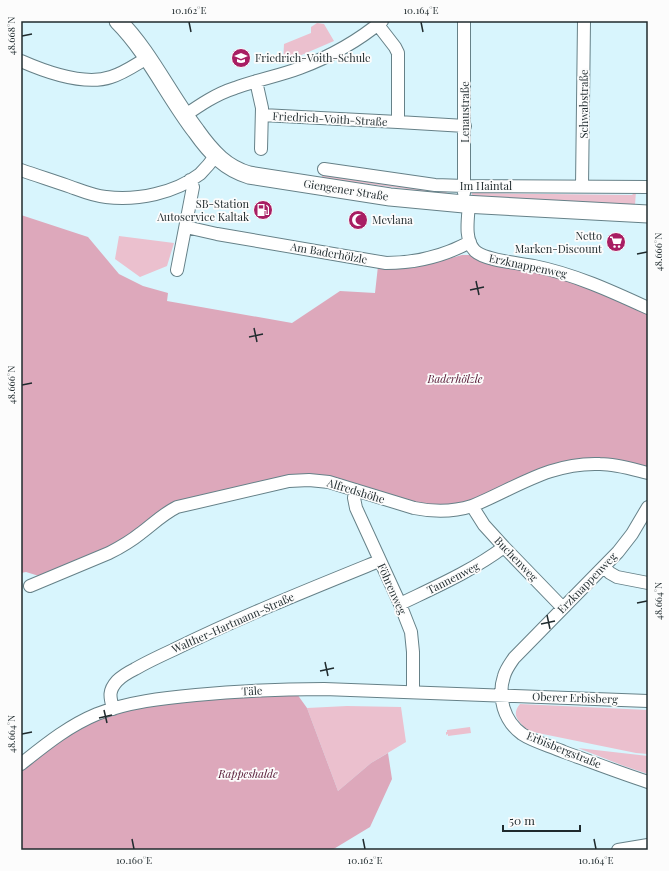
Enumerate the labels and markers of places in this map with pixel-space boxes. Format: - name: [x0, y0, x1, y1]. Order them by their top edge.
- school or university icon: Friedrich-Voith-Schule: [230, 47, 252, 69]
- place label: Friedrich-Voith-Schule: [255, 50, 371, 65]
- place label: SB-Station Autoservice Kaltak: [156, 196, 249, 224]
- fuel station icon: SB-Station Autoservice Kaltak: [252, 199, 274, 221]
- mosque icon: Mevlana: [347, 209, 369, 231]
- place label: Mevlana: [372, 212, 413, 227]
- place label: Netto Marken-Discount: [515, 228, 602, 256]
- supermarket icon: Netto Marken-Discount: [605, 231, 627, 253]

